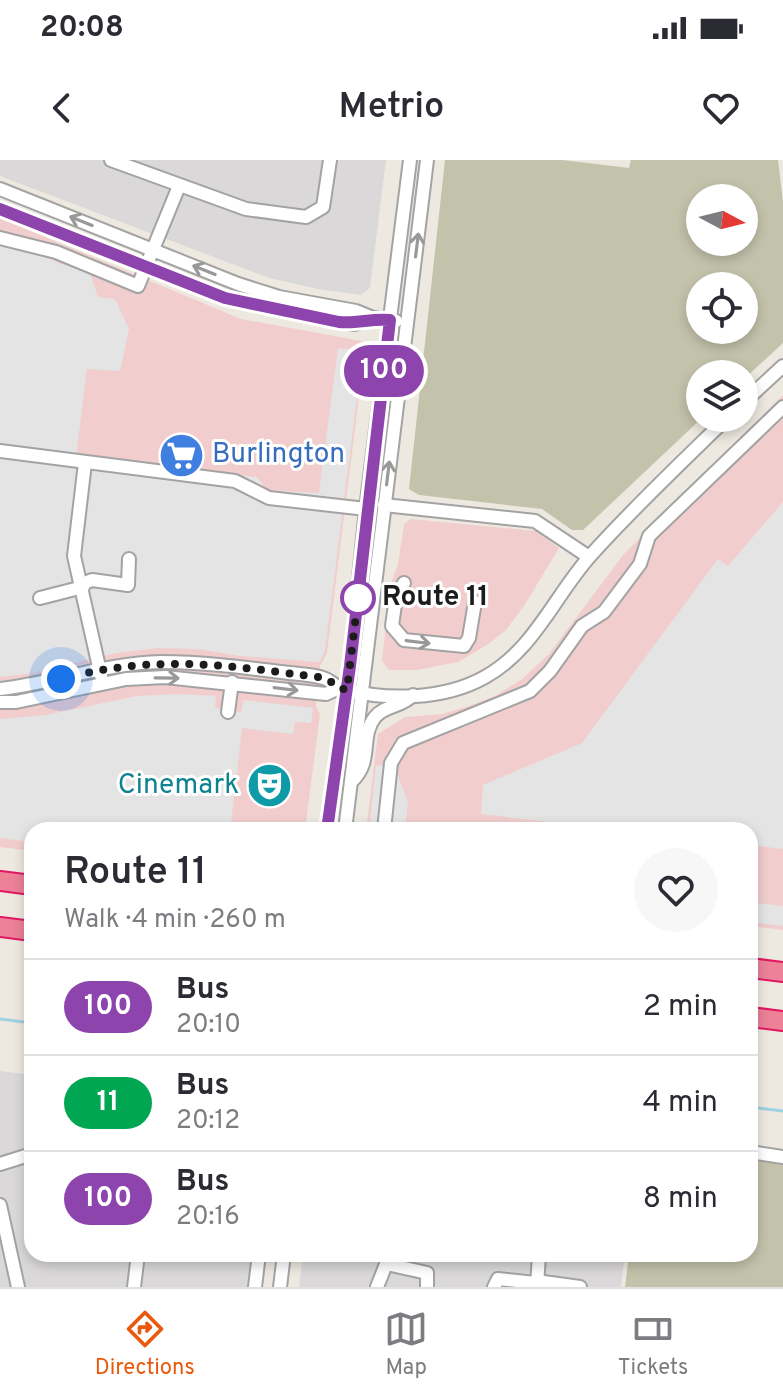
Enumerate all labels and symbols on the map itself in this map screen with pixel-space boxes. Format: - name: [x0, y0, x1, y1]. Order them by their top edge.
- north arrow: [686, 184, 758, 256]
- one-way arrow: [69, 213, 94, 227]
- one-way arrow: [409, 232, 424, 258]
- one-way arrow: [192, 262, 217, 277]
- line badge: 100: [338, 345, 430, 397]
- supermarket icon: Burlington: [157, 431, 205, 479]
- place label: Burlington: [212, 437, 345, 473]
- one-way arrow: [381, 460, 396, 486]
- place label: Route 11: [382, 580, 489, 616]
- marker: Route 11: [341, 581, 375, 615]
- one-way arrow: [404, 634, 431, 649]
- your location: [41, 659, 81, 699]
- one-way arrow: [153, 670, 180, 686]
- one-way arrow: [273, 682, 298, 697]
- theatre icon: Cinemark: [246, 762, 294, 810]
- place label: Cinemark: [118, 768, 239, 804]

